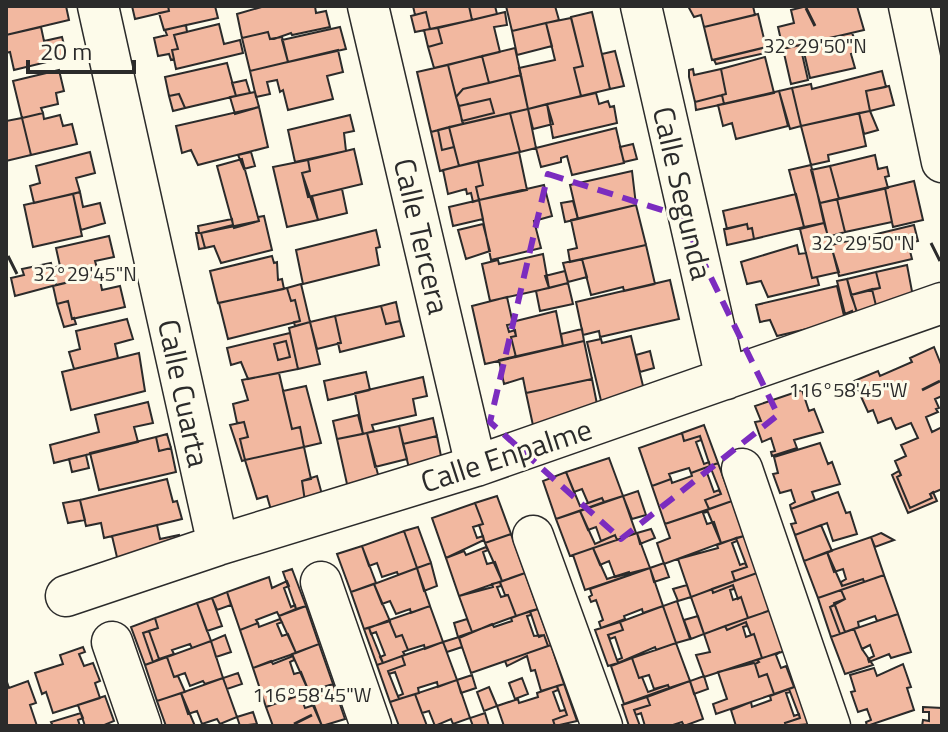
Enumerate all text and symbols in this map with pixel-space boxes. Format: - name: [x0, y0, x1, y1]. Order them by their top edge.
- scale bar: [28, 24, 134, 74]
- text: 32°29'50"N: [763, 30, 867, 61]
- text: 20 m: [40, 33, 92, 69]
- street label: Calle Segunda: [641, 102, 725, 284]
- street label: Calle Tercera: [382, 154, 462, 318]
- text: 32°29'50"N: [811, 227, 915, 258]
- text: 32°29'45"N: [33, 258, 137, 289]
- street label: Calle Cuarta: [146, 315, 222, 471]
- text: 116°58'45"W: [789, 374, 908, 405]
- street label: Calle Enpalme: [414, 406, 598, 504]
- text: 116°58'45"W: [253, 679, 372, 710]

